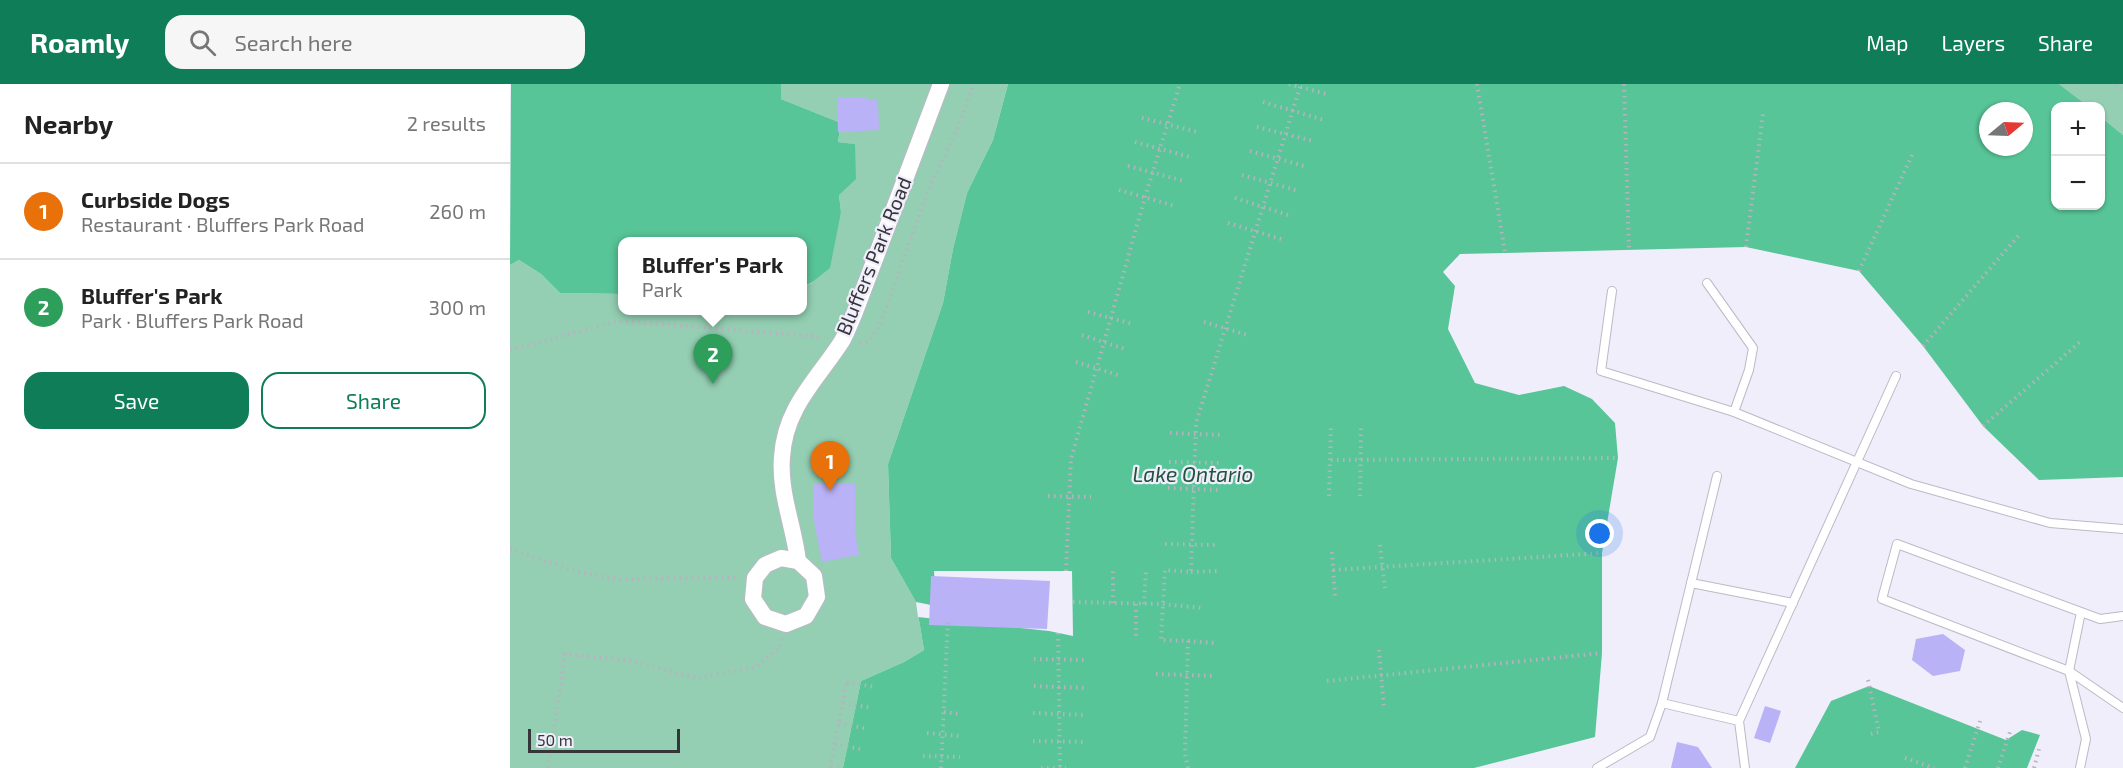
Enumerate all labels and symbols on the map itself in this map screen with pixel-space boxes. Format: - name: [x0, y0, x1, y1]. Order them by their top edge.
- north arrow: [1979, 102, 2033, 156]
- street label: Bluffers Park Road: [830, 173, 916, 338]
- pin: 2: [694, 334, 732, 384]
- pin: 1: [810, 442, 850, 491]
- water label: Lake Ontario: [1133, 461, 1253, 486]
- your location: [1585, 519, 1614, 548]
- scale bar: [528, 726, 680, 754]

